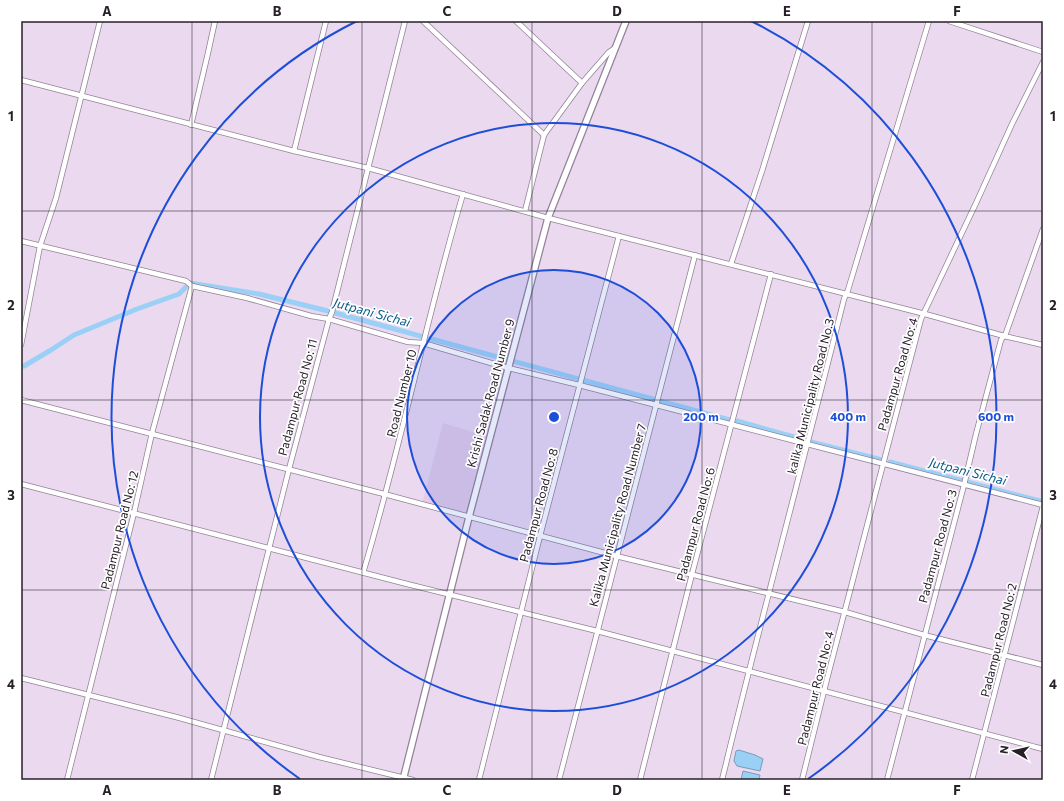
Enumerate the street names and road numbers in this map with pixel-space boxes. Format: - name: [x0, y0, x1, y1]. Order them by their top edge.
- street label: Padampur Road No: 4: [874, 316, 920, 432]
- street label: Krishi Sadak Road Number 9: [463, 317, 517, 469]
- street label: kalika Municipality Road No.3: [784, 317, 836, 475]
- street label: Padampur Road No: 11: [275, 337, 319, 457]
- street label: Road Number 10: [383, 347, 419, 438]
- street label: Kalika Municipality Road Number 7: [586, 422, 648, 608]
- street label: Padampur Road No: 8: [516, 447, 560, 563]
- street label: Padampur Road No: 6: [673, 466, 717, 582]
- street label: Padampur Road No: 12: [97, 469, 141, 591]
- street label: Padampur Road No: 3: [915, 488, 959, 604]
- street label: Padampur Road No: 2: [977, 581, 1019, 698]
- street label: Padampur Road No: 4: [794, 629, 836, 747]

